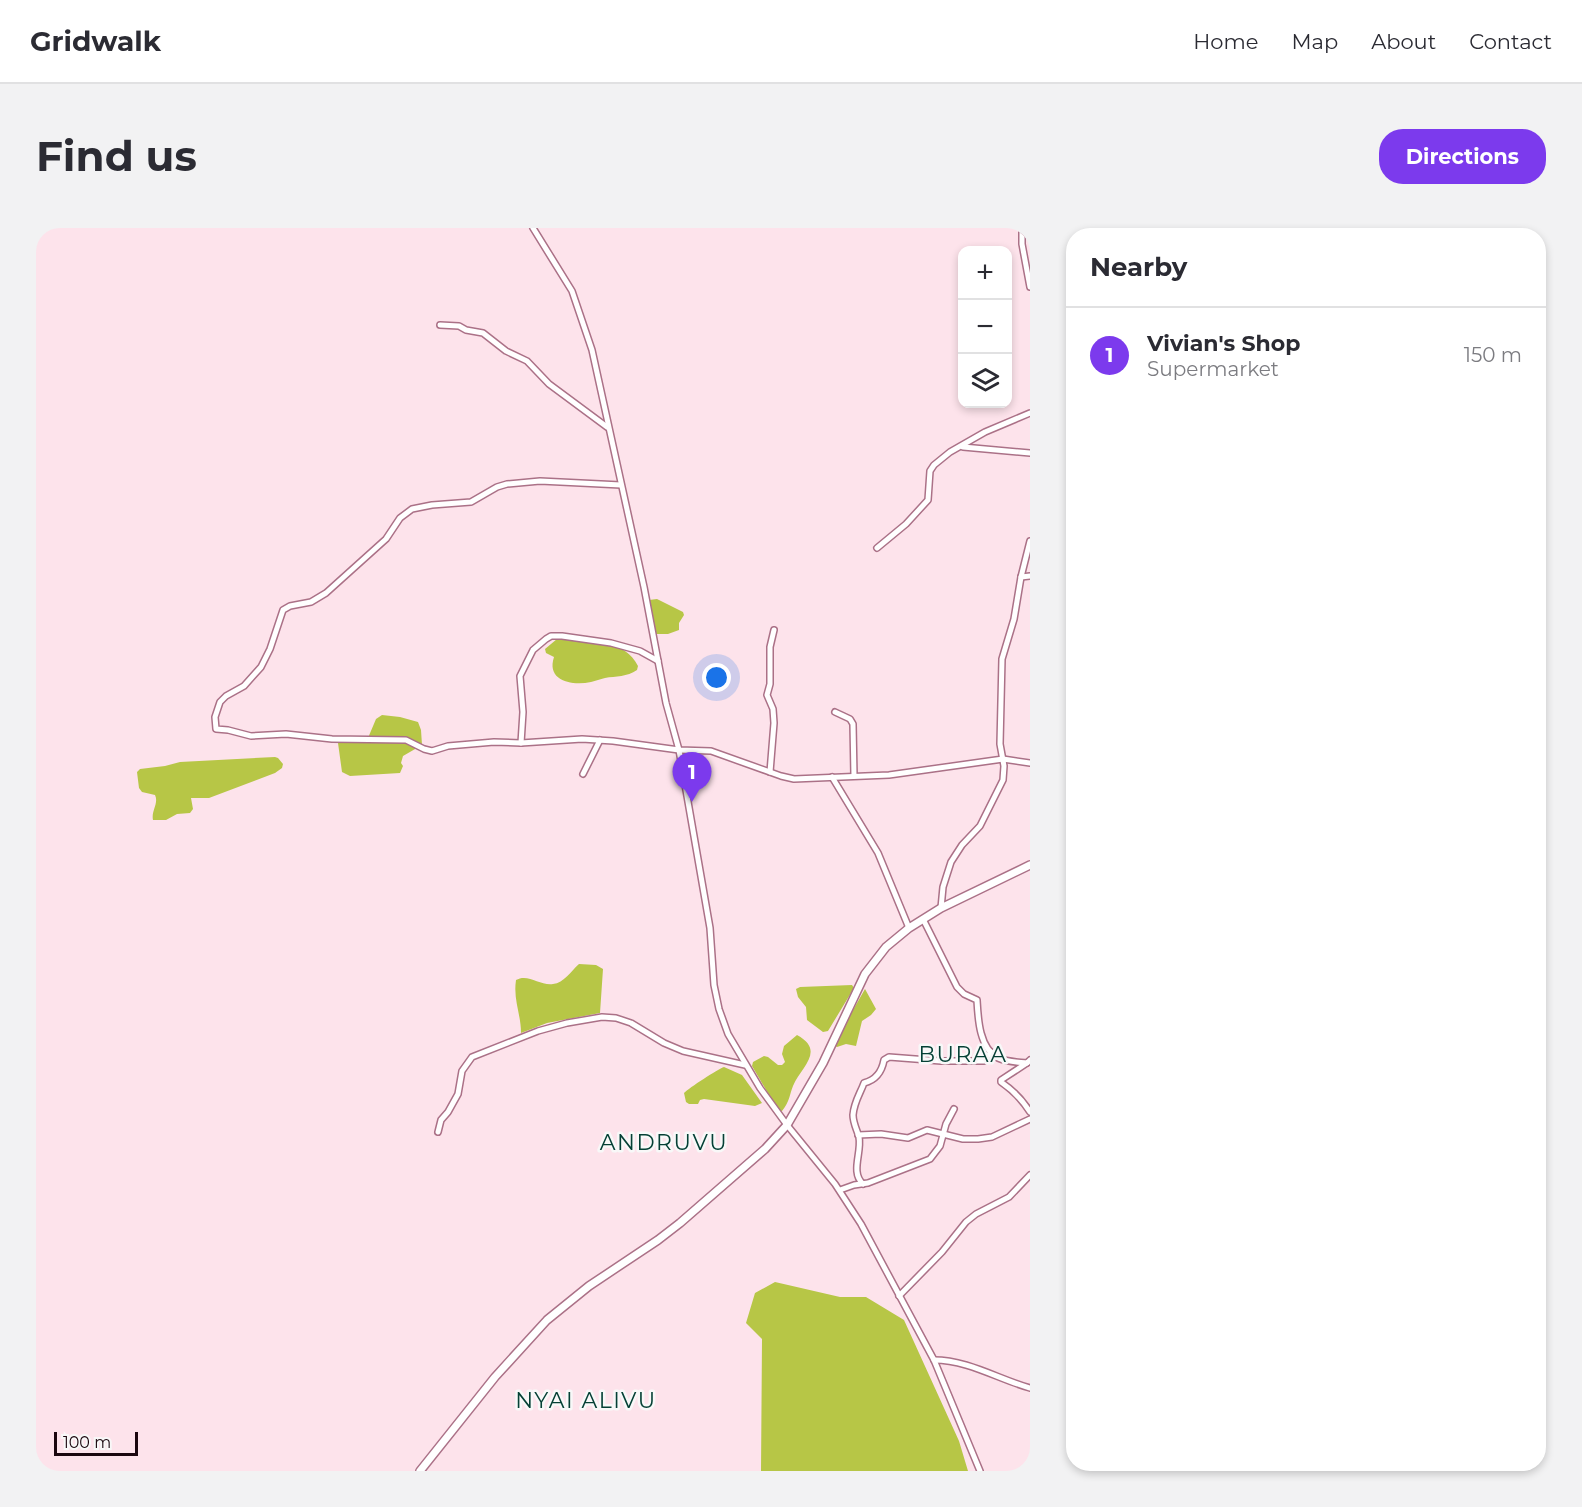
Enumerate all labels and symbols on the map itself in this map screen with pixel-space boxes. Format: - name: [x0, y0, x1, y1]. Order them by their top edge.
- your location: [702, 663, 731, 692]
- pin: 1: [672, 752, 712, 802]
- district label: BURAA: [918, 1041, 1008, 1068]
- district label: ANDRUVU: [600, 1129, 728, 1156]
- district label: NYAI ALIVU: [515, 1387, 657, 1414]
- scale bar: [54, 1429, 138, 1456]

